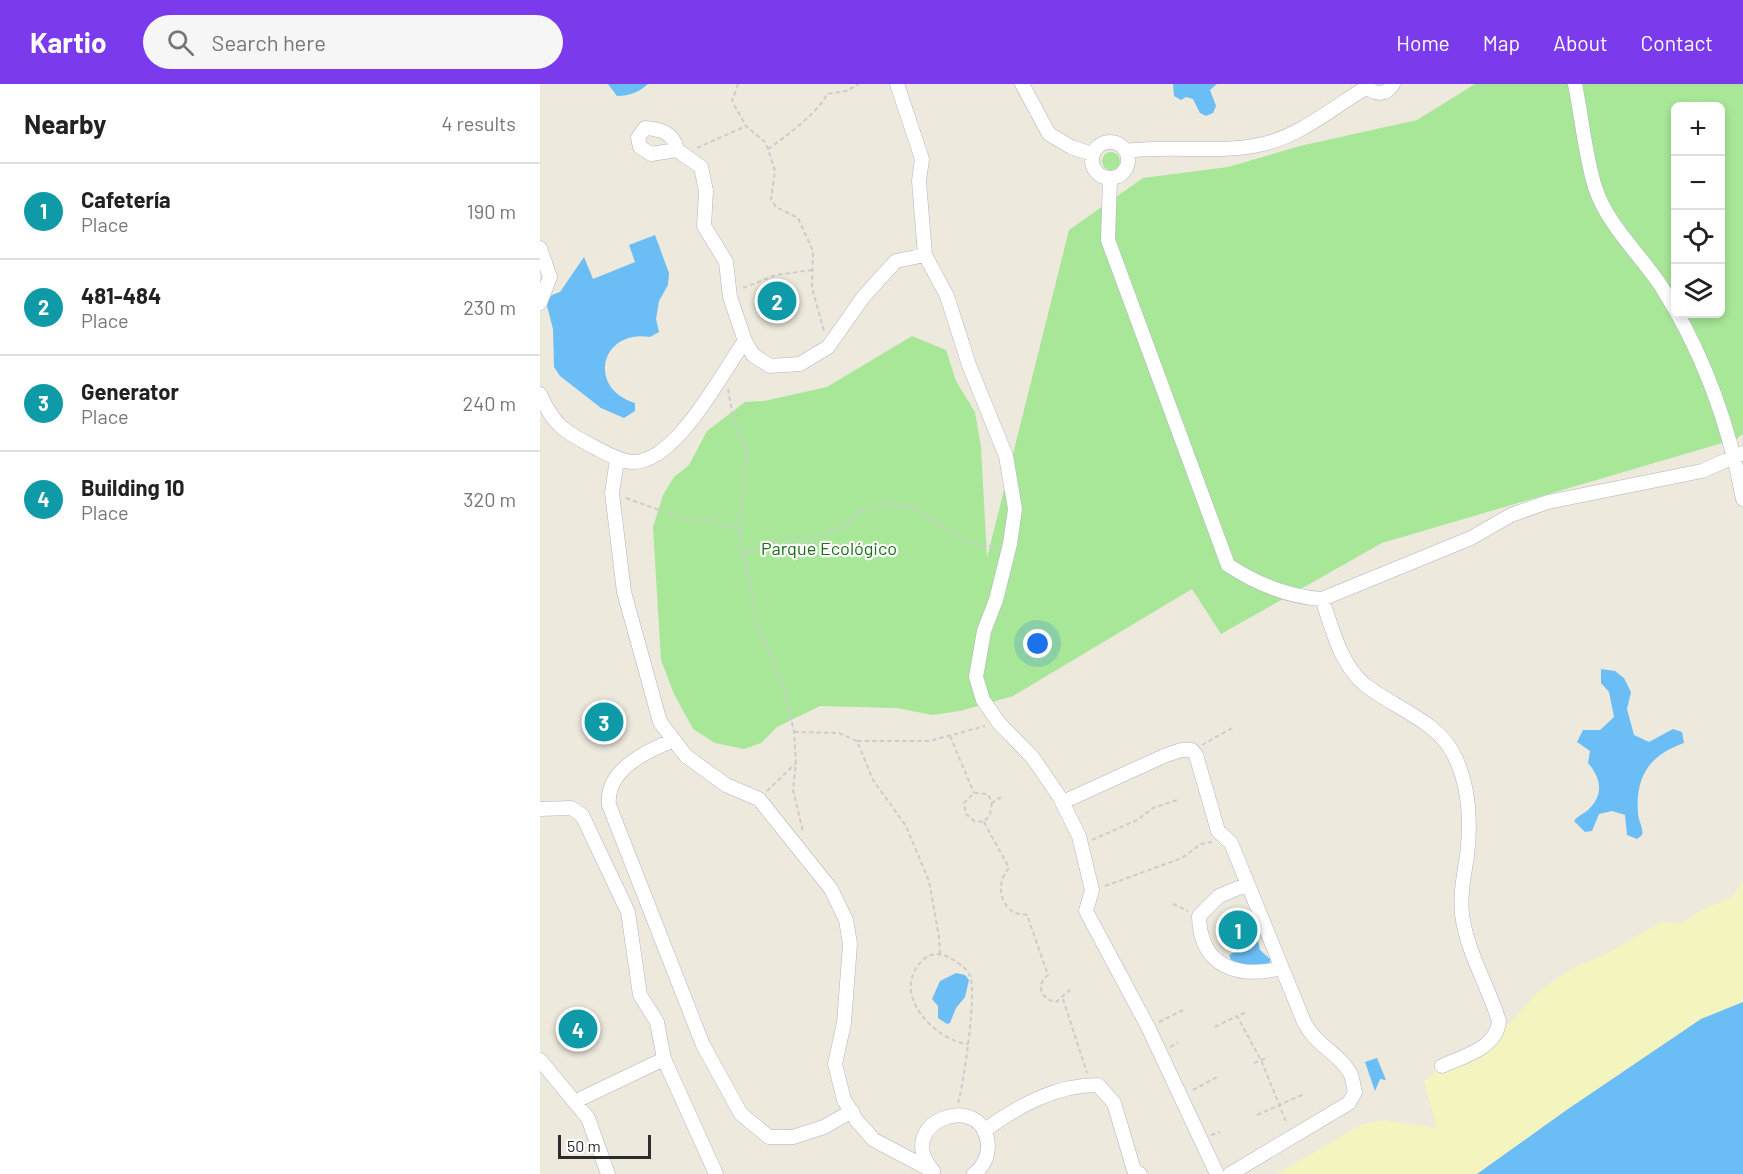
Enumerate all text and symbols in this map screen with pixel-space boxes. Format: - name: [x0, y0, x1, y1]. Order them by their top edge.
- search box: [143, 15, 563, 69]
- text: Kartio: [30, 25, 107, 59]
- icon: search: [164, 26, 197, 59]
- text: Search here: [212, 29, 326, 55]
- text: Home: [1396, 30, 1450, 55]
- text: Map: [1483, 30, 1520, 55]
- text: About: [1553, 30, 1608, 55]
- text: Contact: [1641, 30, 1713, 55]
- map controls: [1671, 102, 1725, 318]
- button: +: [1671, 102, 1725, 156]
- text: Nearby: [24, 108, 106, 139]
- text: 4 results: [441, 111, 516, 135]
- button: −: [1671, 156, 1725, 210]
- text: Cafetería: [81, 186, 171, 212]
- text: 1: [40, 199, 47, 223]
- text: 190 m: [467, 199, 516, 223]
- button: locate: [1671, 210, 1725, 264]
- text: Place: [81, 212, 129, 236]
- button: layers: [1671, 264, 1725, 318]
- pin: 2: [758, 278, 796, 324]
- text: 481-484: [81, 282, 161, 308]
- text: 2: [38, 295, 49, 319]
- text: 230 m: [463, 295, 516, 319]
- text: Place: [81, 308, 129, 332]
- text: Generator: [81, 378, 179, 404]
- text: 3: [38, 391, 49, 415]
- text: 240 m: [462, 391, 516, 415]
- text: Place: [81, 404, 129, 428]
- text: Building 10: [81, 474, 185, 500]
- text: 4: [37, 487, 50, 511]
- text: 320 m: [463, 487, 516, 511]
- text: Place: [81, 500, 129, 524]
- park label: Parque Ecológico: [761, 537, 897, 559]
- your location: [1023, 629, 1052, 658]
- pin: 3: [584, 700, 624, 744]
- pin: 1: [1218, 908, 1258, 952]
- pin: 4: [558, 1006, 597, 1052]
- scale bar: [558, 1132, 651, 1160]
- text: 50 m: [567, 1136, 601, 1155]

